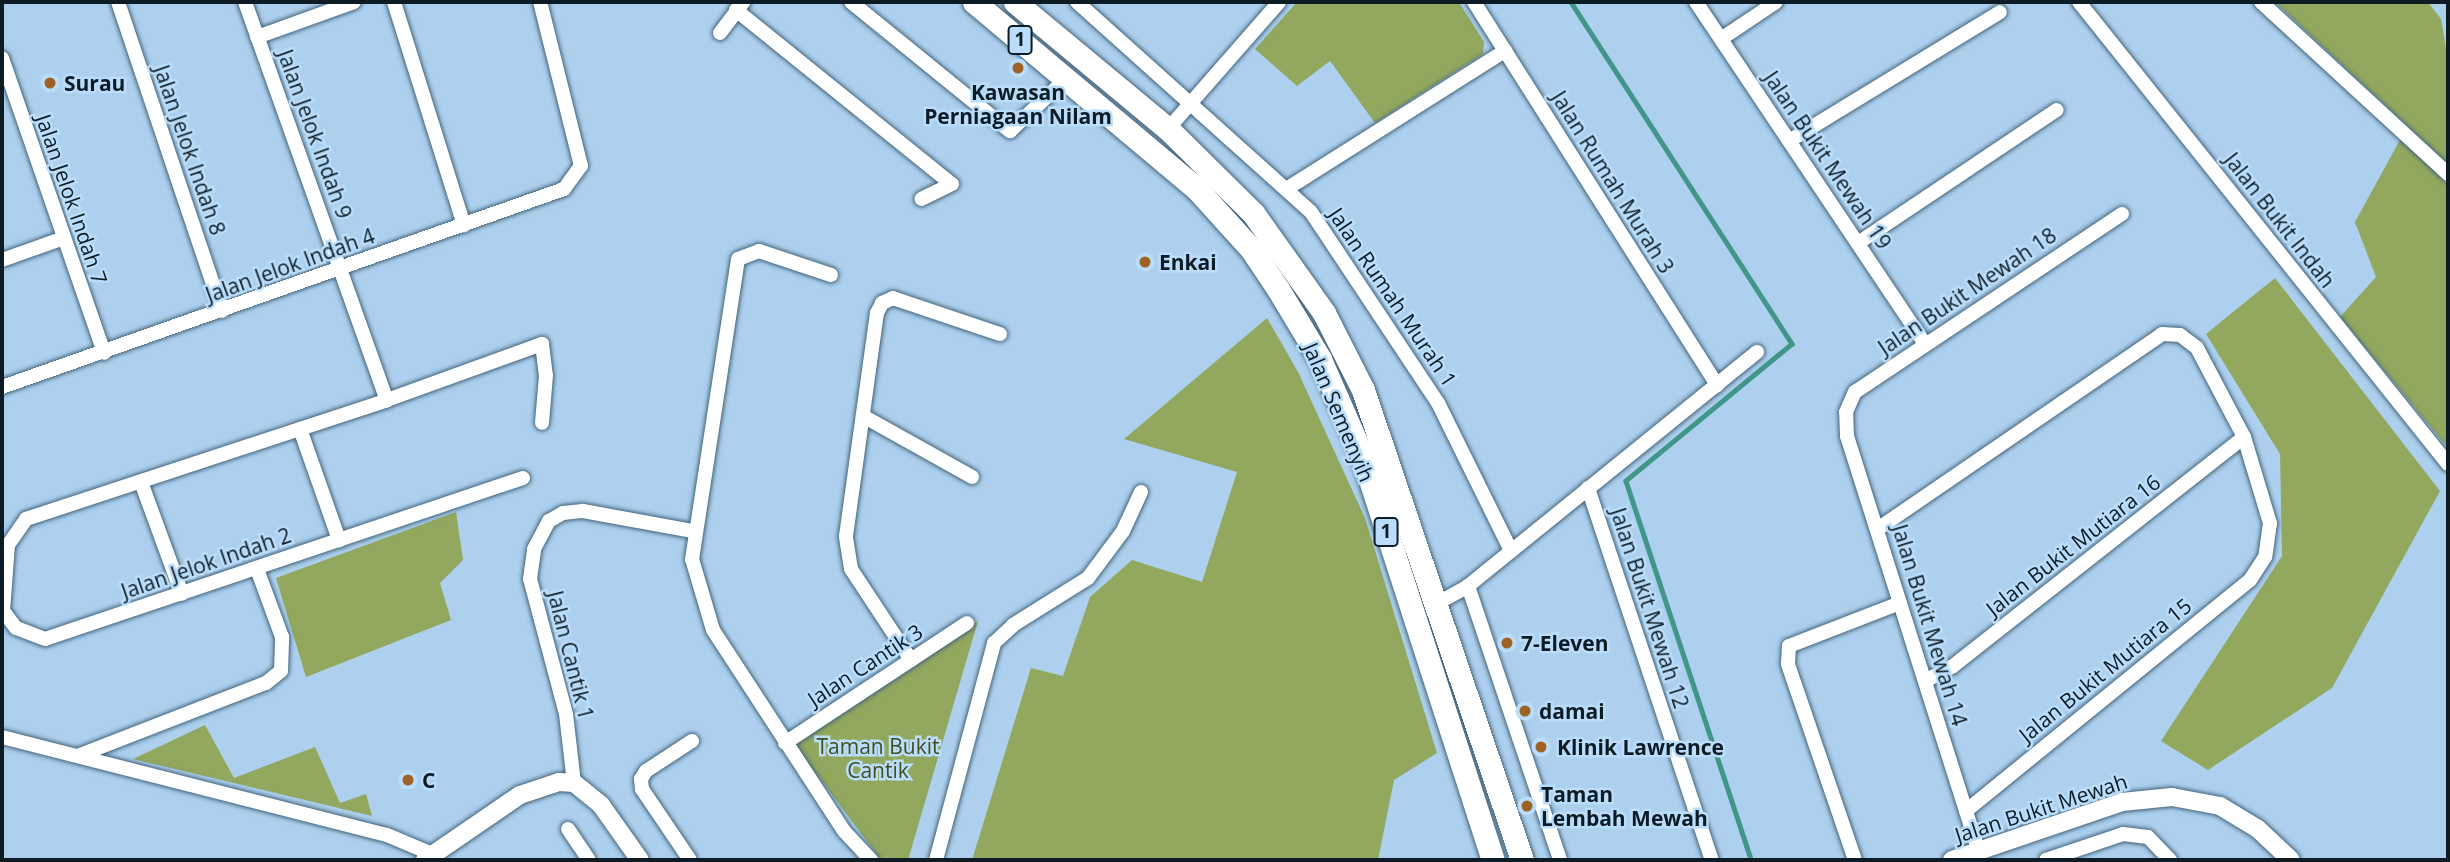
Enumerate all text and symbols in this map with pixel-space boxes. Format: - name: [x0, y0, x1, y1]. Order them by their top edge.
- road number: 1: [1006, 24, 1034, 56]
- street label: Jalan Jelok Indah 9: [273, 46, 357, 222]
- marker: Kawasan Perniagaan Nilam: [1010, 60, 1026, 76]
- street label: Jalan Jelok Indah 8: [149, 62, 231, 238]
- street label: Jalan Bukit Mewah 19: [1759, 66, 1897, 254]
- place label: Surau: [64, 70, 125, 96]
- marker: Surau: [42, 75, 58, 91]
- place label: Kawasan Perniagaan Nilam: [924, 79, 1112, 129]
- street label: Jalan Rumah Murah 3: [1547, 86, 1679, 278]
- street label: Jalan Jelok Indah 7: [31, 111, 113, 287]
- street label: Jalan Bukit Indah: [2219, 147, 2341, 293]
- street label: Jalan Rumah Murah 1: [1324, 203, 1462, 391]
- street label: Jalan Bukit Mewah 18: [1873, 222, 2061, 360]
- street label: Jalan Jelok Indah 4: [202, 223, 378, 307]
- place label: Enkai: [1159, 249, 1217, 275]
- marker: Enkai: [1137, 254, 1153, 270]
- street label: Jalan Semenyih: [1298, 339, 1380, 485]
- street label: Jalan Bukit Mutiara 16: [1981, 469, 2165, 621]
- street label: Jalan Bukit Mewah 12: [1606, 505, 1694, 711]
- road number: 1: [1372, 516, 1400, 548]
- street label: Jalan Bukit Mewah 14: [1887, 521, 1973, 729]
- street label: Jalan Jelok Indah 2: [118, 522, 294, 604]
- street label: Jalan Cantik 1: [543, 588, 599, 722]
- street label: Jalan Bukit Mutiara 15: [2014, 593, 2196, 747]
- street label: Jalan Cantik 3: [803, 619, 927, 711]
- place label: 7-Eleven: [1521, 630, 1608, 656]
- marker: 7-Eleven: [1499, 635, 1515, 651]
- place label: damai: [1539, 698, 1605, 724]
- marker: damai: [1517, 703, 1533, 719]
- park label: Taman Bukit Cantik: [817, 733, 939, 783]
- place label: Klinik Lawrence: [1557, 734, 1724, 760]
- marker: Klinik Lawrence: [1531, 737, 1551, 757]
- place label: C: [422, 767, 435, 793]
- street label: Jalan Bukit Mewah: [1952, 768, 2130, 848]
- marker: C: [400, 772, 416, 788]
- place label: Taman Lembah Mewah: [1541, 781, 1708, 831]
- marker: Taman Lembah Mewah: [1519, 798, 1535, 814]

